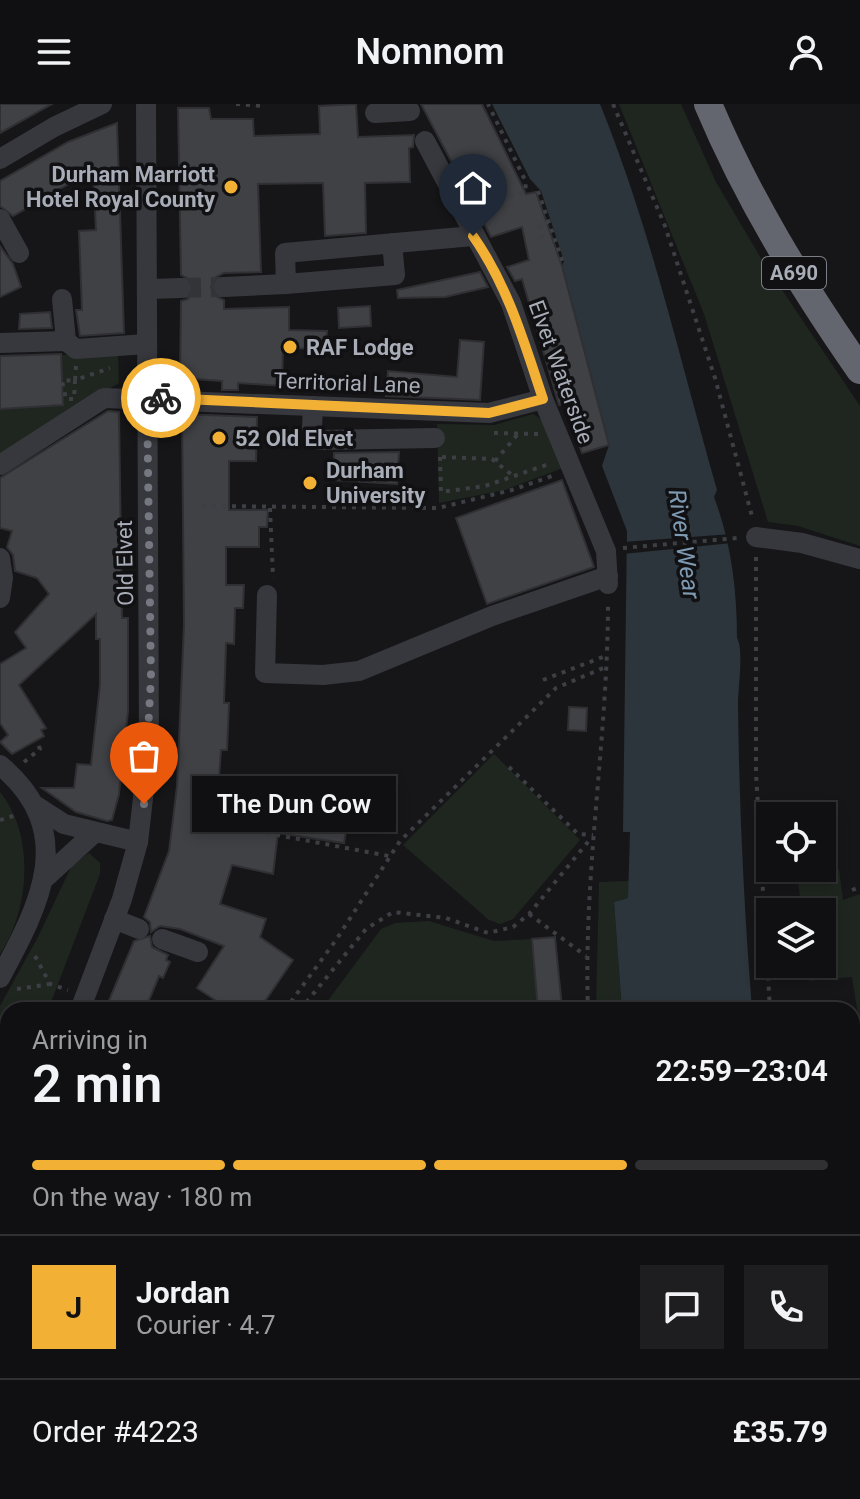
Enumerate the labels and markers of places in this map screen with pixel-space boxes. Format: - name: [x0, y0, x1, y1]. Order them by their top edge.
- pin: [439, 154, 507, 236]
- place label: Durham Marriott Hotel Royal County: [26, 162, 216, 212]
- marker: Durham Marriott Hotel Royal County: [222, 178, 240, 196]
- place label: RAF Lodge: [306, 335, 414, 360]
- marker: RAF Lodge: [281, 338, 299, 356]
- place label: 52 Old Elvet: [235, 426, 354, 451]
- marker: 52 Old Elvet: [210, 429, 228, 447]
- place label: Durham University: [326, 458, 426, 508]
- marker: Durham University: [301, 474, 319, 492]
- pin: [110, 722, 178, 804]
- callout: The Dun Cow: [192, 776, 396, 832]

